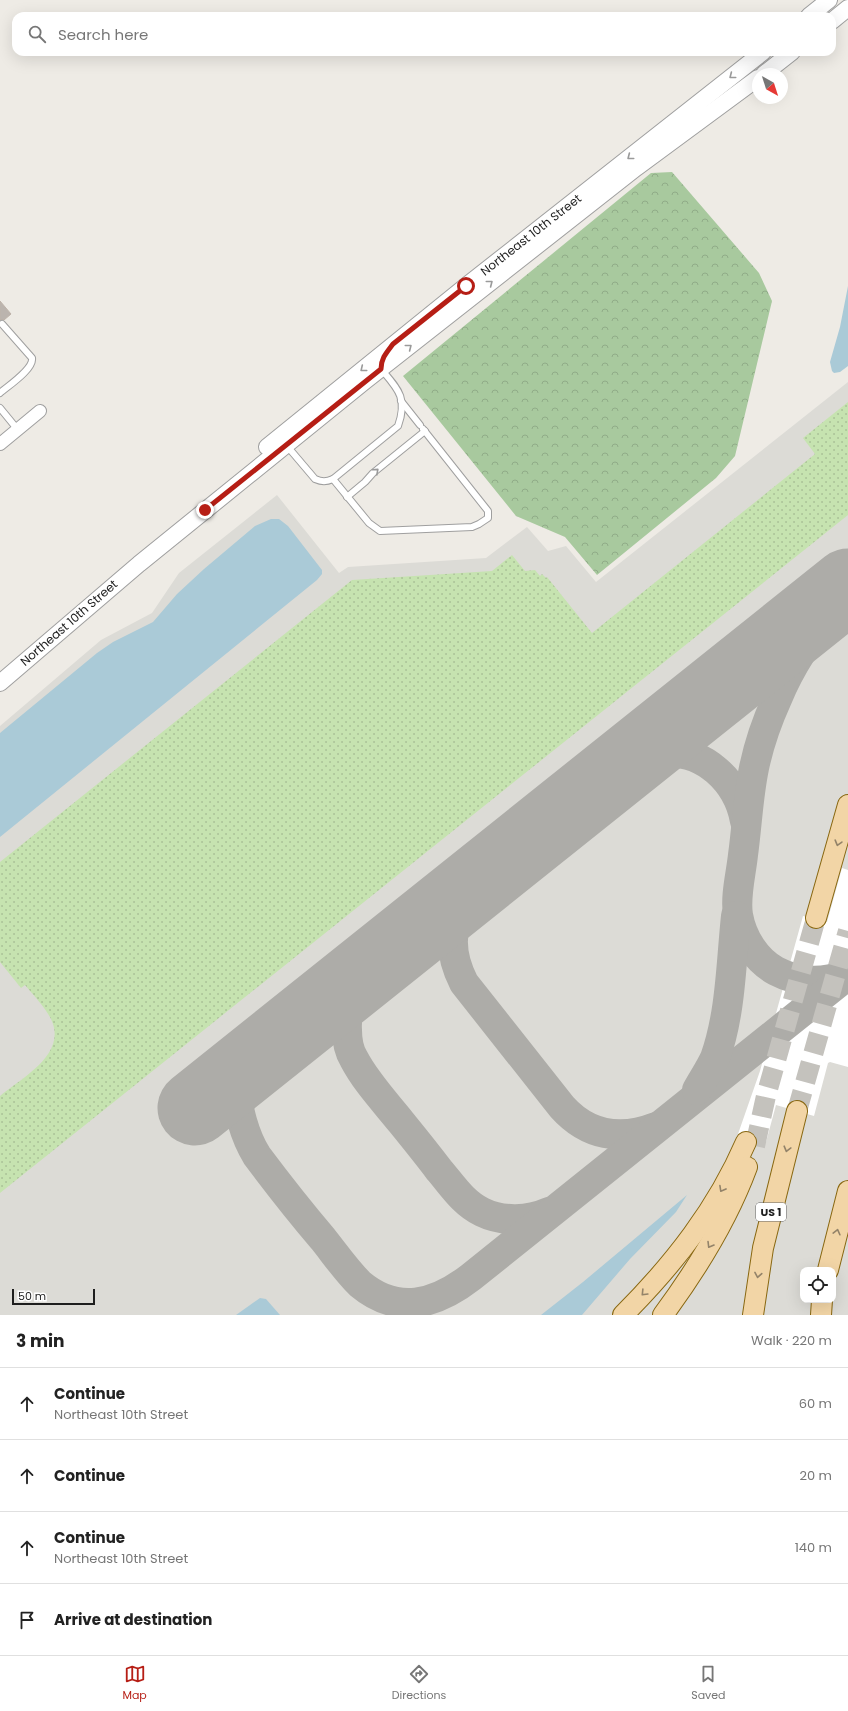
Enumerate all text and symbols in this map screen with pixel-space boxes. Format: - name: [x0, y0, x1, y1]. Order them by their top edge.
- search box: [12, 12, 836, 56]
- icon: search: [26, 23, 48, 45]
- text: Search here: [58, 24, 148, 45]
- north arrow: [752, 68, 788, 104]
- one-way arrow: [730, 71, 737, 78]
- one-way arrow: [628, 152, 635, 159]
- street label: Northeast 10th Street: [477, 190, 585, 279]
- route start: [457, 277, 475, 295]
- one-way arrow: [485, 281, 492, 288]
- one-way arrow: [404, 345, 411, 352]
- one-way arrow: [360, 364, 367, 371]
- one-way arrow: [371, 468, 378, 475]
- route end: [196, 501, 214, 519]
- street label: Northeast 10th Street: [16, 576, 121, 670]
- one-way arrow: [834, 839, 843, 846]
- one-way arrow: [783, 1145, 792, 1152]
- one-way arrow: [720, 1185, 727, 1192]
- road number: US 1: [756, 1203, 786, 1221]
- one-way arrow: [832, 1229, 841, 1236]
- one-way arrow: [707, 1241, 715, 1248]
- map controls: [800, 1267, 836, 1303]
- button: locate: [800, 1267, 836, 1303]
- one-way arrow: [754, 1272, 763, 1278]
- scale bar: [12, 1287, 95, 1306]
- text: 50 m: [18, 1288, 46, 1304]
- one-way arrow: [642, 1288, 649, 1296]
- text: 3 min: [16, 1329, 64, 1353]
- text: Walk · 220 m: [751, 1331, 832, 1350]
- text: Continue: [54, 1383, 125, 1404]
- icon: ahead: [16, 1393, 38, 1415]
- text: 60 m: [799, 1394, 832, 1413]
- text: Northeast 10th Street: [54, 1405, 188, 1424]
- icon: ahead: [16, 1465, 38, 1487]
- text: Continue: [54, 1465, 125, 1486]
- text: 20 m: [799, 1466, 832, 1485]
- text: Continue: [54, 1527, 125, 1548]
- icon: ahead: [16, 1537, 38, 1559]
- text: 140 m: [795, 1538, 832, 1557]
- text: Northeast 10th Street: [54, 1549, 188, 1568]
- icon: arrive: [16, 1609, 38, 1631]
- text: Arrive at destination: [54, 1609, 212, 1630]
- tab: Map: [122, 1663, 147, 1704]
- tab: Directions: [392, 1663, 446, 1704]
- tab: Saved: [691, 1663, 726, 1704]

